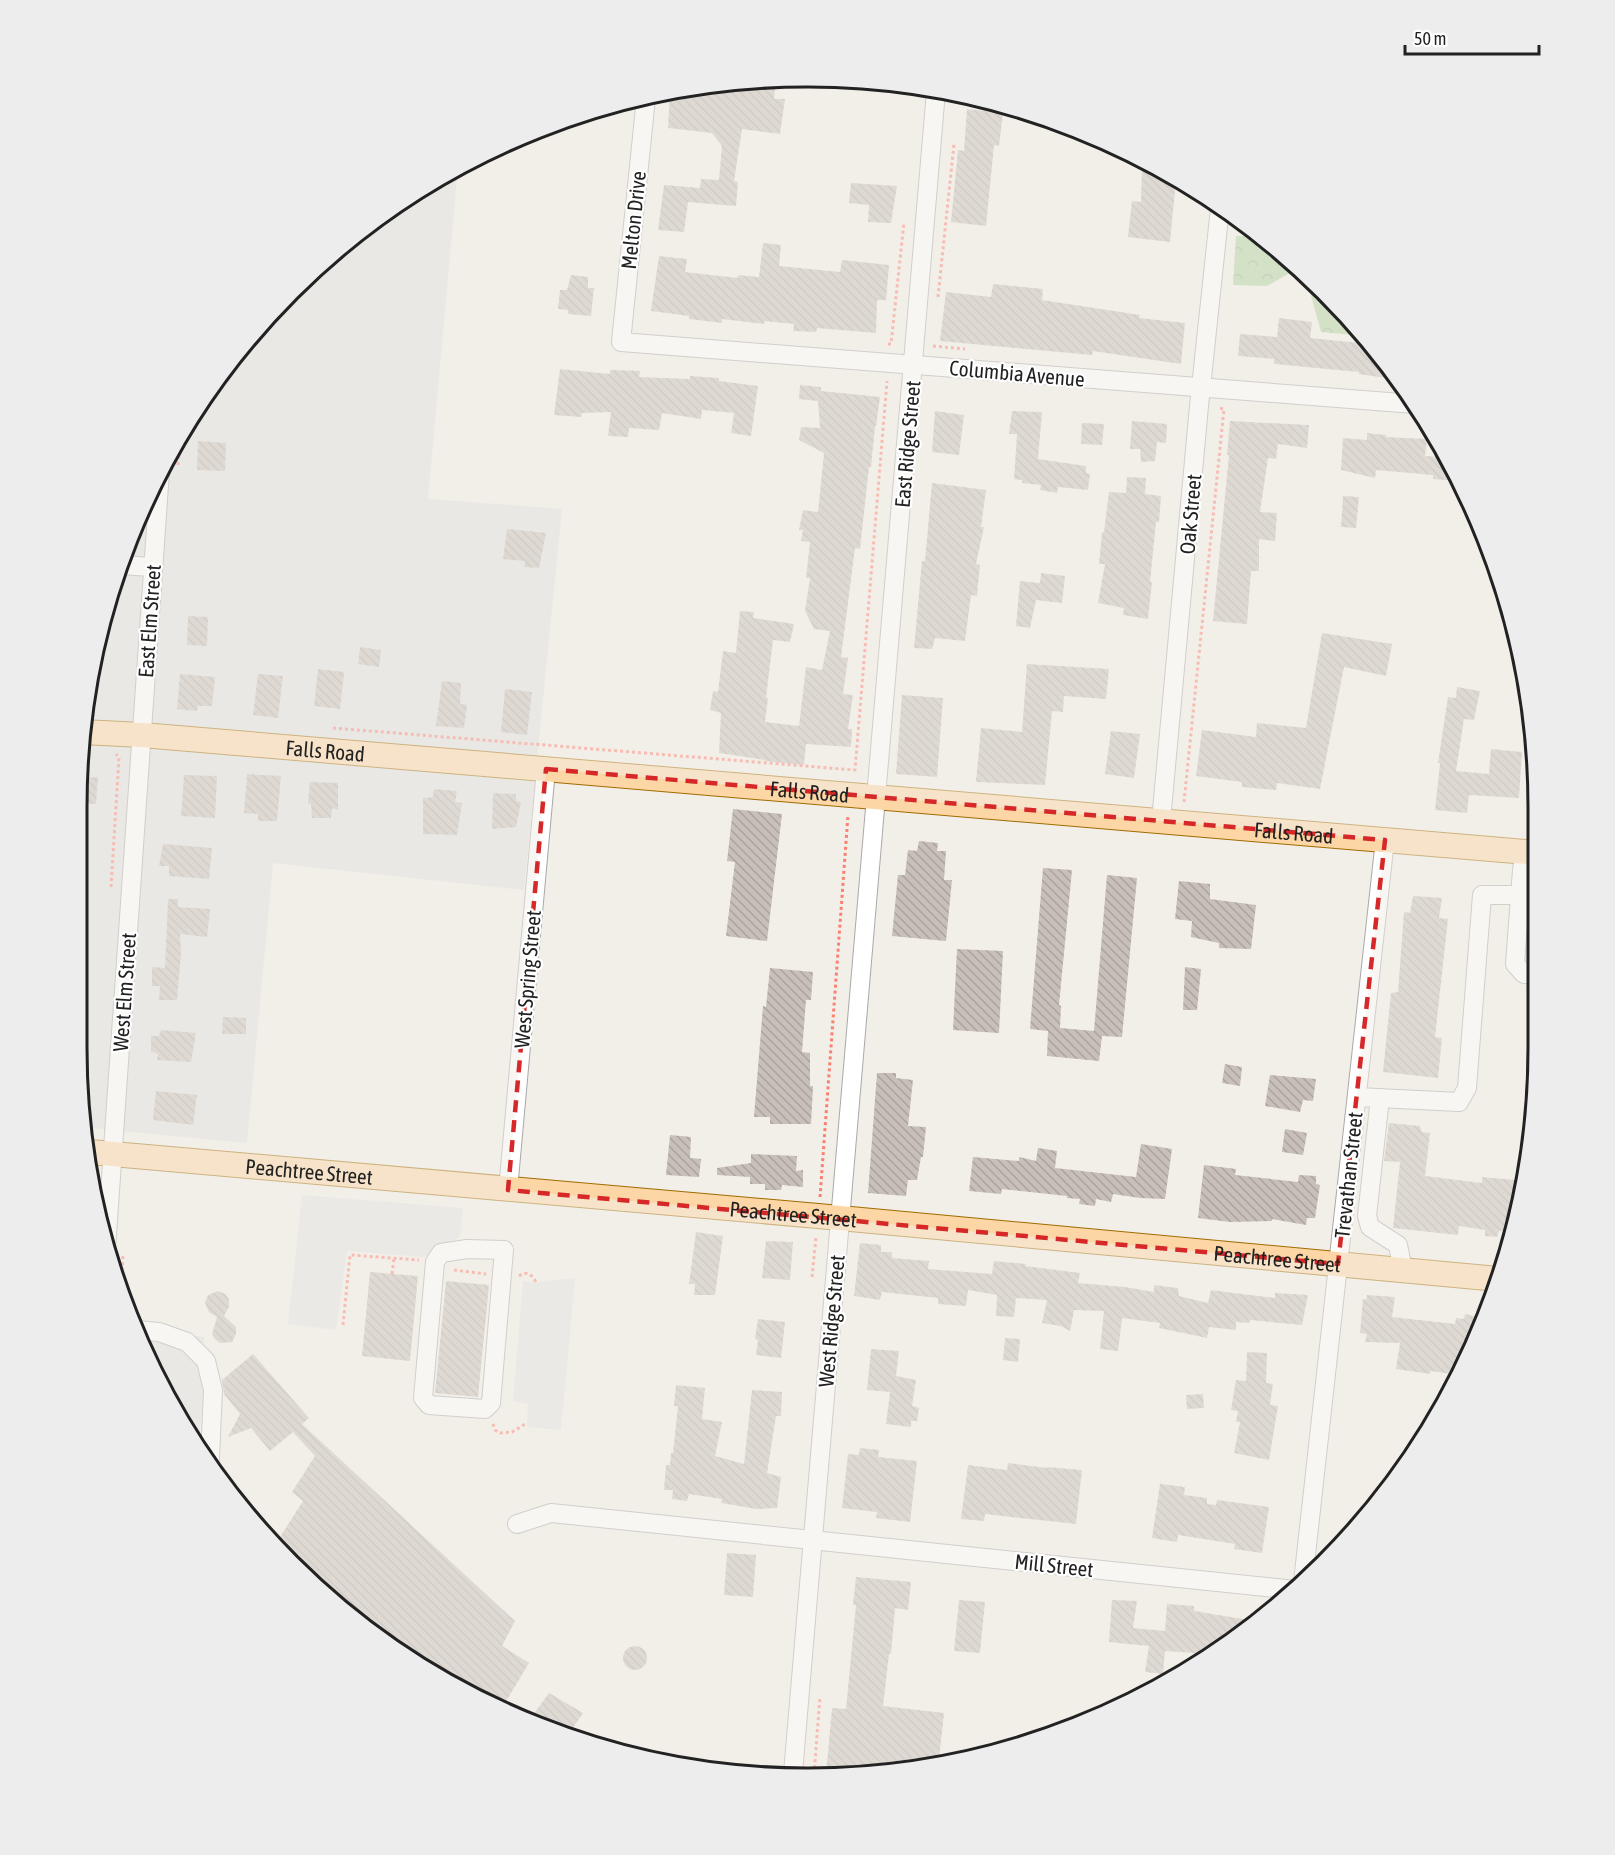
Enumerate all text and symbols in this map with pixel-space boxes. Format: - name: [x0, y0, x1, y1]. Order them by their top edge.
- scale bar: [1405, 18, 1538, 56]
- text: 50 m: [1414, 28, 1446, 49]
- street label: Melton Drive: [616, 170, 650, 270]
- street label: Columbia Avenue: [948, 355, 1086, 391]
- street label: East Ridge Street: [889, 379, 925, 509]
- street label: Oak Street: [1175, 473, 1205, 555]
- street label: East Elm Street: [133, 563, 165, 679]
- street label: Falls Road: [285, 735, 366, 766]
- street label: Falls Road: [769, 776, 850, 807]
- street label: Falls Road: [1253, 817, 1334, 848]
- street label: West Spring Street: [509, 909, 545, 1049]
- street label: West Elm Street: [108, 932, 140, 1052]
- street label: Trevathan Street: [1329, 1111, 1367, 1239]
- street label: Peachtree Street: [245, 1154, 374, 1189]
- street label: Peachtree Street: [729, 1196, 858, 1232]
- street label: Peachtree Street: [1213, 1241, 1342, 1276]
- street label: West Ridge Street: [813, 1254, 849, 1388]
- street label: Mill Street: [1013, 1549, 1095, 1581]

